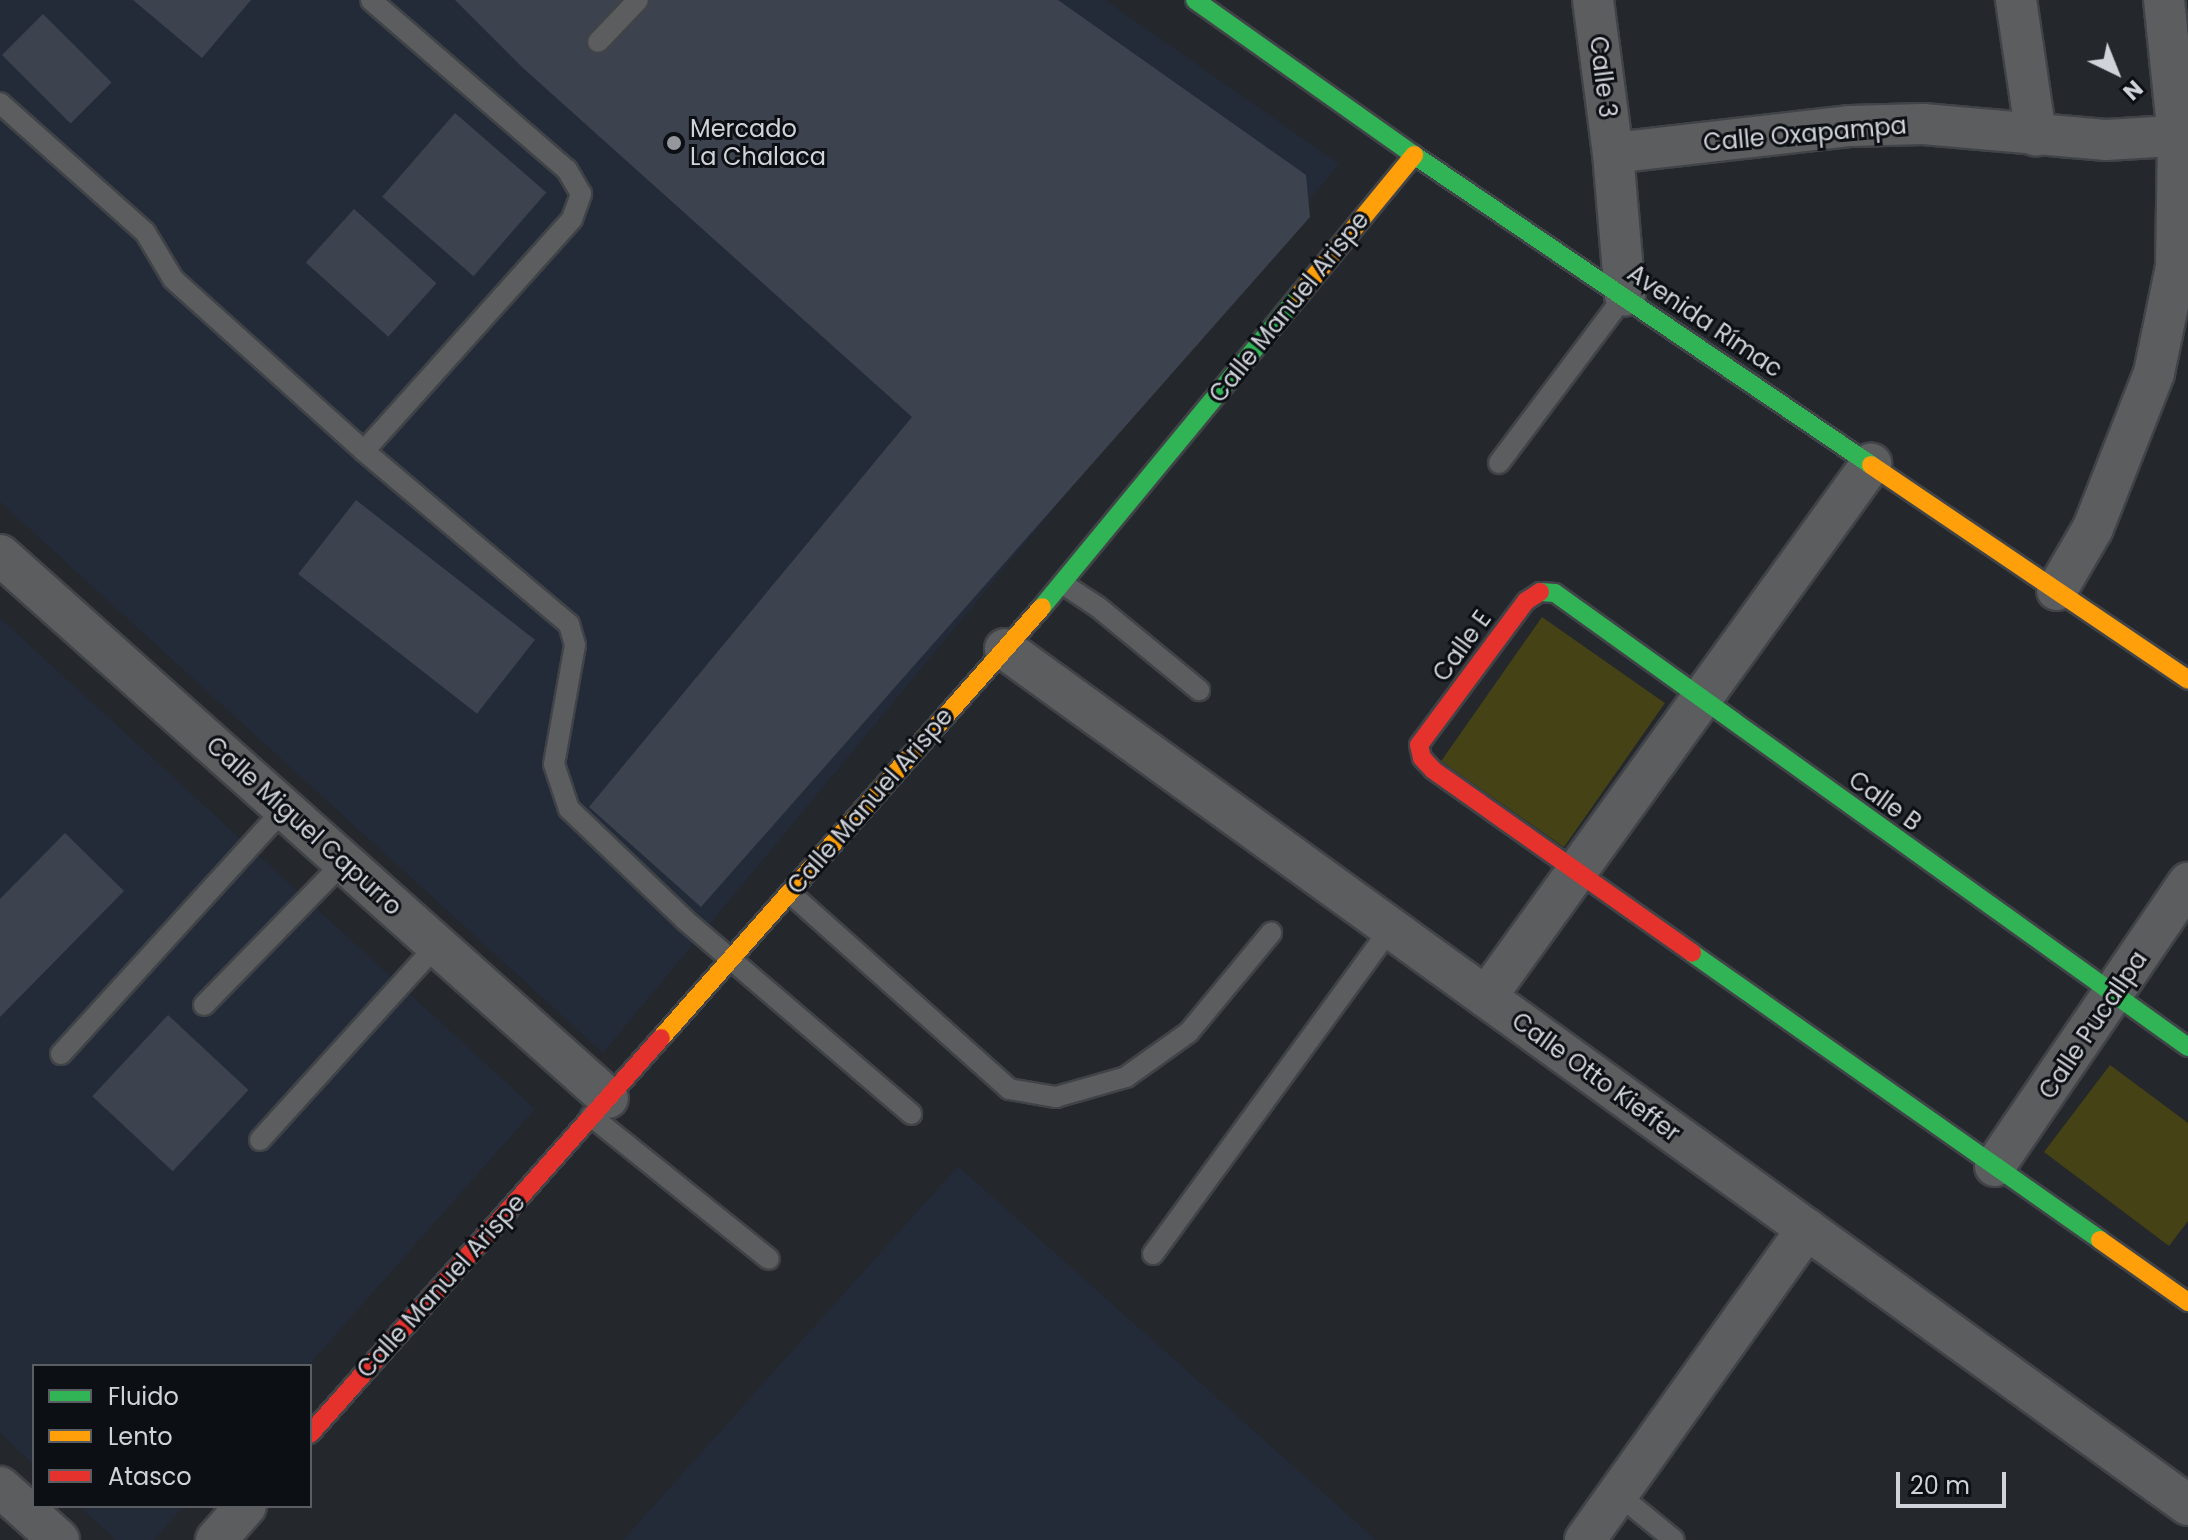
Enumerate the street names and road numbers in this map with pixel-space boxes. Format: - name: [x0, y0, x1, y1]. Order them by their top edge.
- street label: Calle 3: [1584, 35, 1622, 119]
- street label: Calle Oxapampa: [1702, 111, 1908, 157]
- street label: Calle Manuel Arispe: [1203, 206, 1375, 408]
- street label: Avenida Rímac: [1622, 259, 1788, 383]
- street label: Calle E: [1427, 605, 1497, 687]
- street label: Calle Manuel Arispe: [781, 702, 959, 900]
- street label: Calle Miguel Capurro: [200, 731, 408, 921]
- street label: Calle B: [1843, 765, 1927, 837]
- street label: Calle Pucallpa: [2033, 946, 2153, 1104]
- street label: Calle Otto Kieffer: [1506, 1006, 1686, 1148]
- street label: Calle Manuel Arispe: [351, 1188, 531, 1384]

